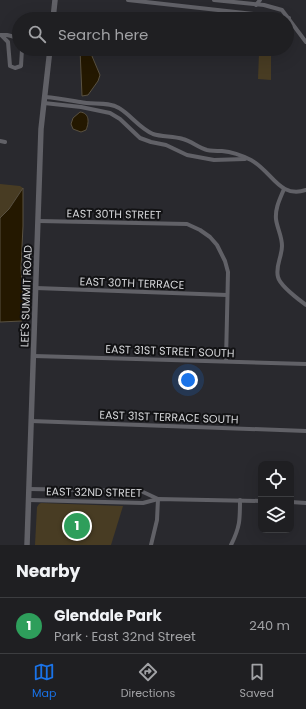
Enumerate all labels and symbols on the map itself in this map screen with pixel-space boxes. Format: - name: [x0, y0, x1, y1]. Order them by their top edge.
- street label: EAST 30TH STREET: [67, 205, 161, 223]
- street label: LEE'S SUMMIT ROAD: [16, 244, 36, 347]
- street label: EAST 30TH TERRACE: [79, 273, 185, 293]
- street label: EAST 31ST STREET SOUTH: [105, 341, 235, 361]
- your location: [178, 370, 198, 390]
- street label: EAST 31ST TERRACE SOUTH: [99, 407, 239, 427]
- street label: EAST 32ND STREET: [46, 483, 142, 501]
- pin: 1: [64, 511, 90, 541]

